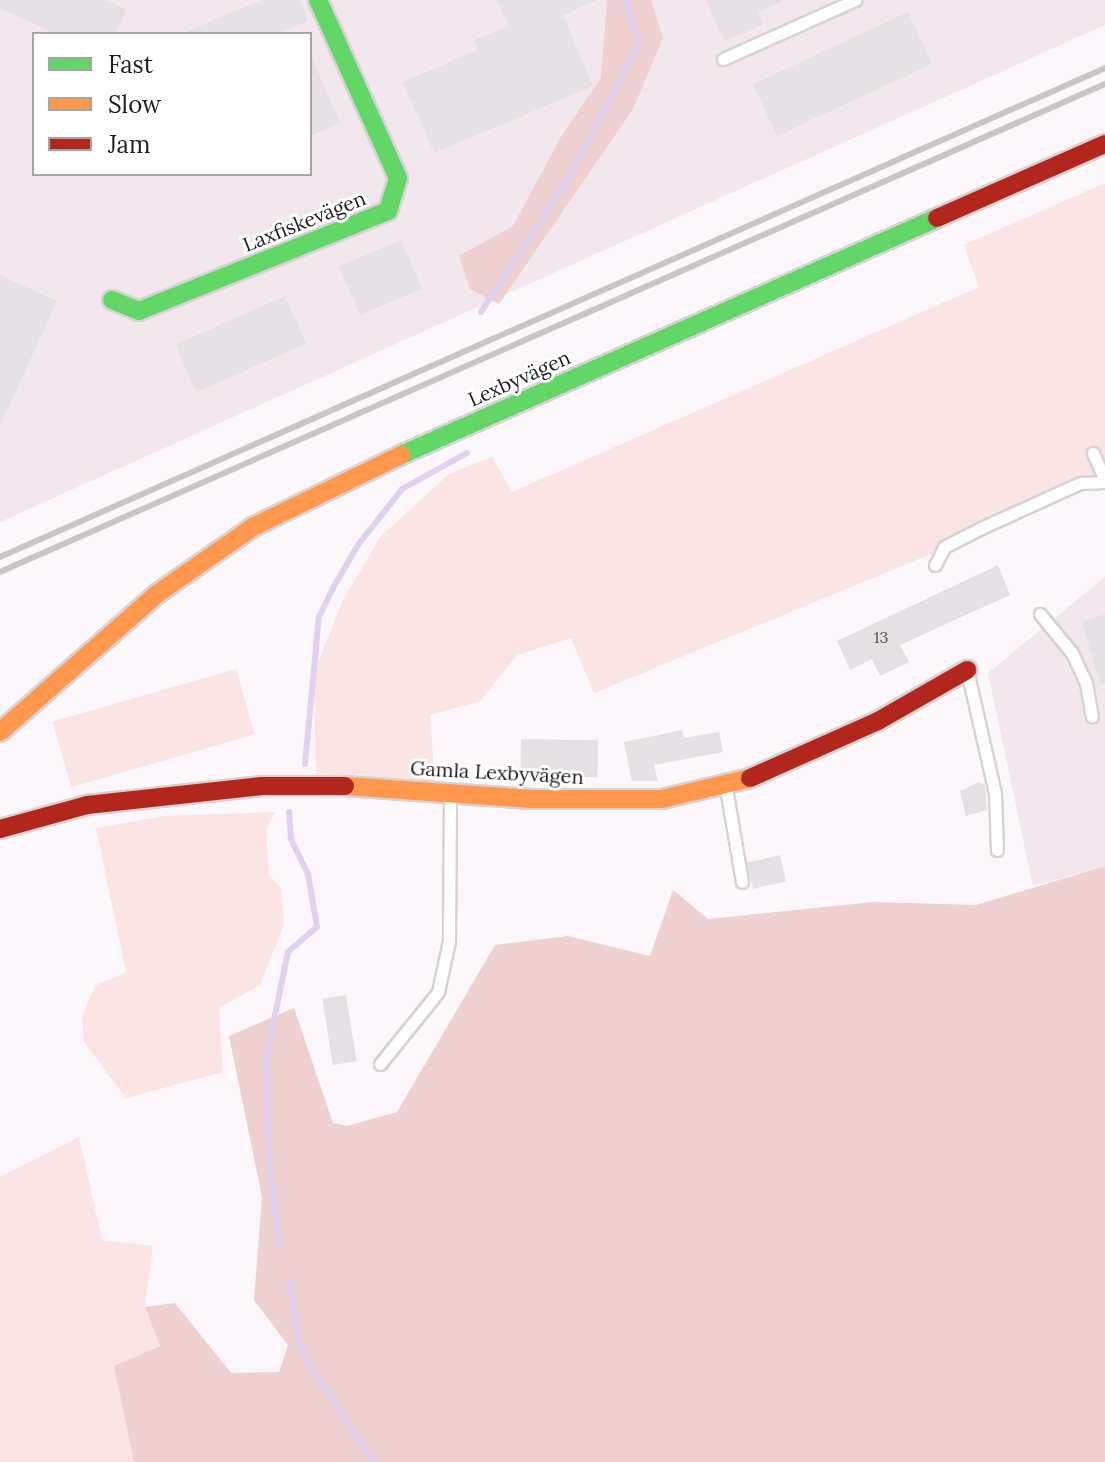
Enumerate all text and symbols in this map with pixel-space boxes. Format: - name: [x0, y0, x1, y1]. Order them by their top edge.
- legend: [32, 32, 312, 176]
- text: Fast: [108, 49, 153, 80]
- text: Slow: [108, 89, 161, 120]
- text: Jam: [108, 129, 150, 160]
- street label: Laxfiskevägen: [239, 185, 369, 257]
- street label: Lexbyvägen: [464, 345, 574, 411]
- house number: 13: [874, 627, 888, 647]
- street label: Gamla Lexbyvägen: [410, 755, 584, 789]

